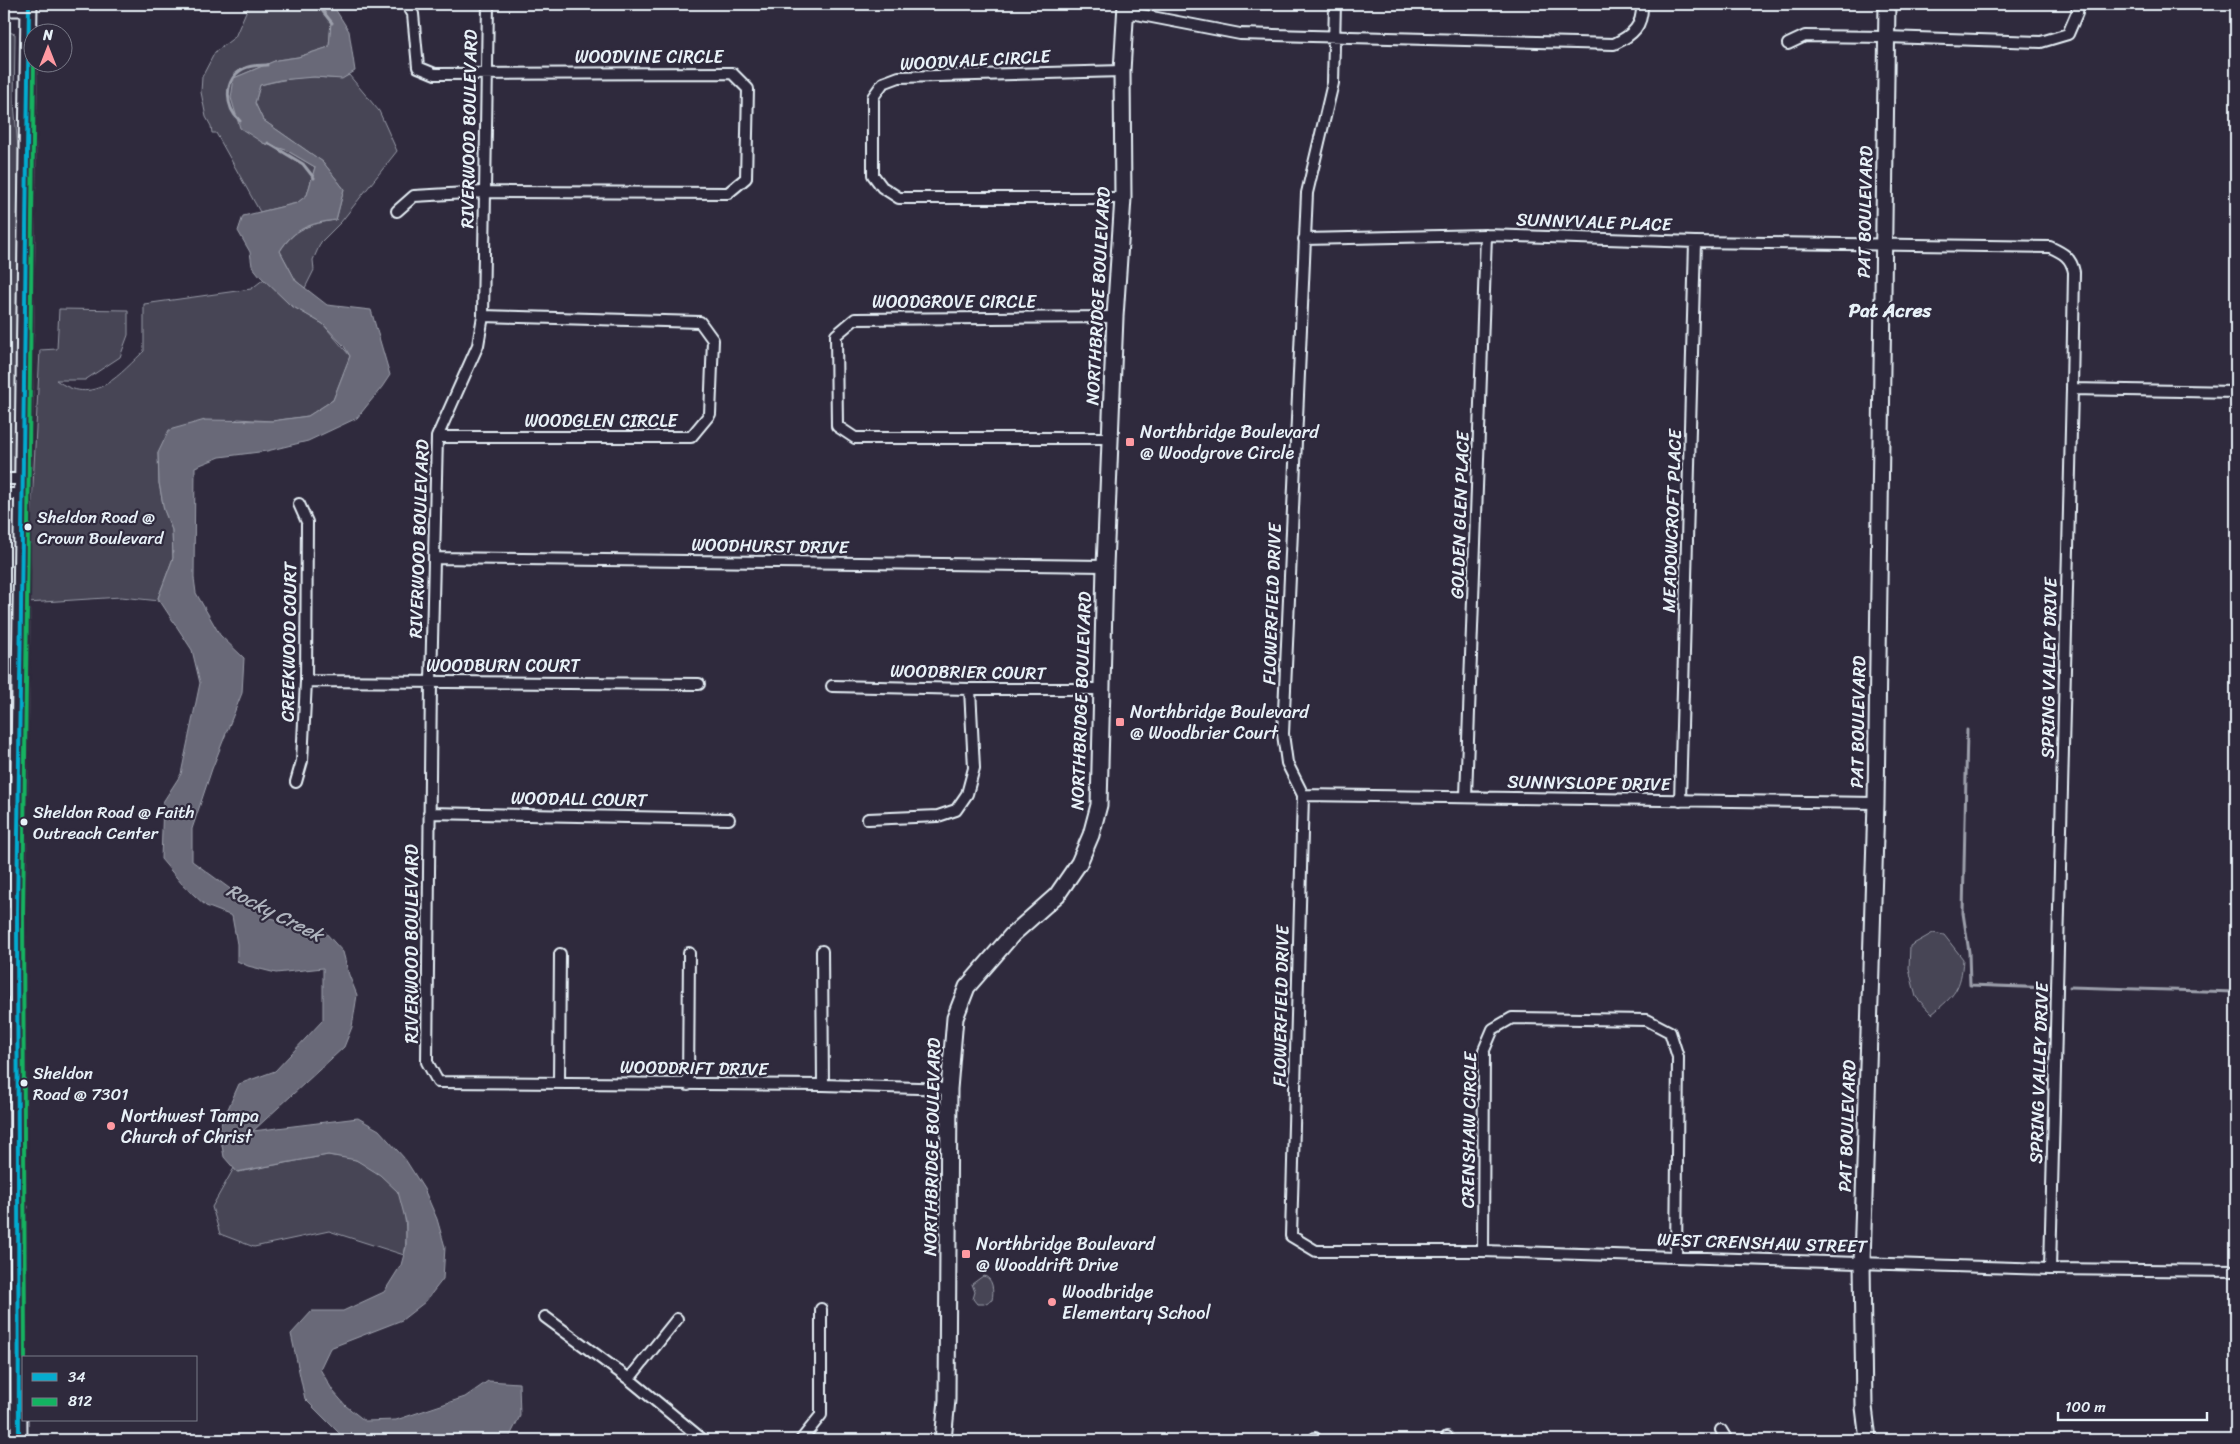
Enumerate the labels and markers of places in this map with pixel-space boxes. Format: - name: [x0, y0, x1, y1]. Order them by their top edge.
- place label: Northbridge Boulevard @ Woodgrove Circle: [1140, 416, 1320, 469]
- marker: Northbridge Boulevard @ Woodgrove Circle: [1124, 436, 1136, 448]
- place label: Sheldon Road @ Crown Boulevard: [37, 502, 164, 553]
- marker: Sheldon Road @ Crown Boulevard: [23, 522, 33, 532]
- place label: Northbridge Boulevard @ Woodbrier Court: [1130, 696, 1310, 749]
- marker: Northbridge Boulevard @ Woodbrier Court: [1114, 716, 1126, 728]
- place label: Sheldon Road @ Faith Outreach Center: [33, 797, 194, 848]
- marker: Sheldon Road @ Faith Outreach Center: [19, 817, 29, 827]
- place label: Sheldon Road @ 7301: [33, 1058, 128, 1109]
- marker: Sheldon Road @ 7301: [19, 1078, 29, 1088]
- place label: Northwest Tampa Church of Christ: [121, 1100, 259, 1153]
- marker: Northwest Tampa Church of Christ: [105, 1120, 117, 1132]
- place label: Northbridge Boulevard @ Wooddrift Drive: [976, 1228, 1156, 1281]
- marker: Northbridge Boulevard @ Wooddrift Drive: [960, 1248, 972, 1260]
- place label: Woodbridge Elementary School: [1062, 1276, 1211, 1329]
- marker: Woodbridge Elementary School: [1046, 1296, 1058, 1308]

